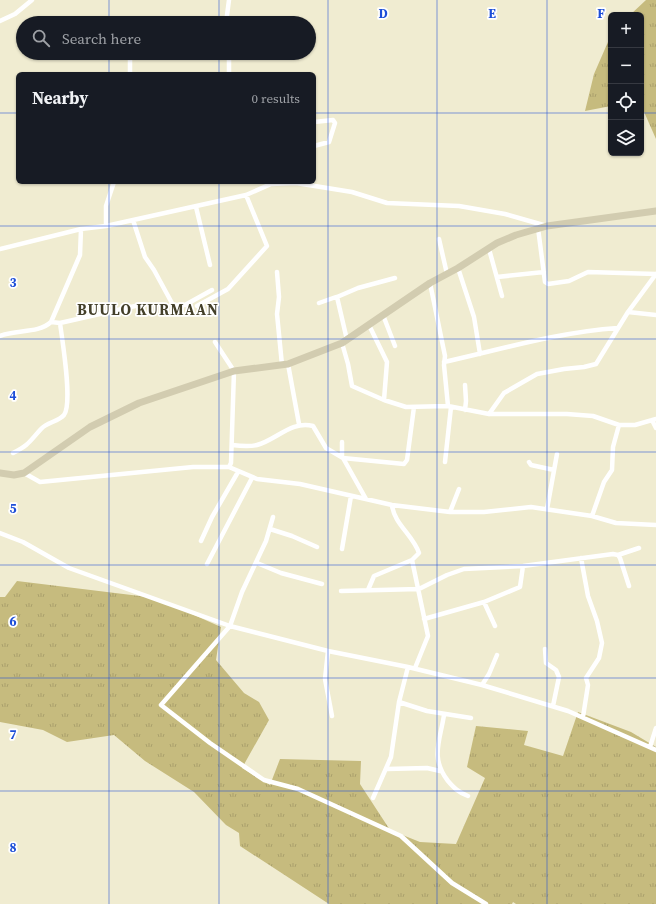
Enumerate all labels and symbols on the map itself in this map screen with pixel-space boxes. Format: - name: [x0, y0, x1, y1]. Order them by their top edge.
- text: D: [378, 5, 388, 22]
- text: E: [488, 5, 496, 22]
- text: F: [597, 5, 605, 22]
- text: 3: [9, 274, 17, 291]
- district label: BUULO KURMAAN: [77, 299, 219, 320]
- text: 4: [9, 387, 17, 404]
- text: 5: [9, 500, 17, 517]
- text: 6: [9, 613, 17, 630]
- text: 7: [9, 726, 17, 743]
- text: 8: [9, 839, 17, 856]

